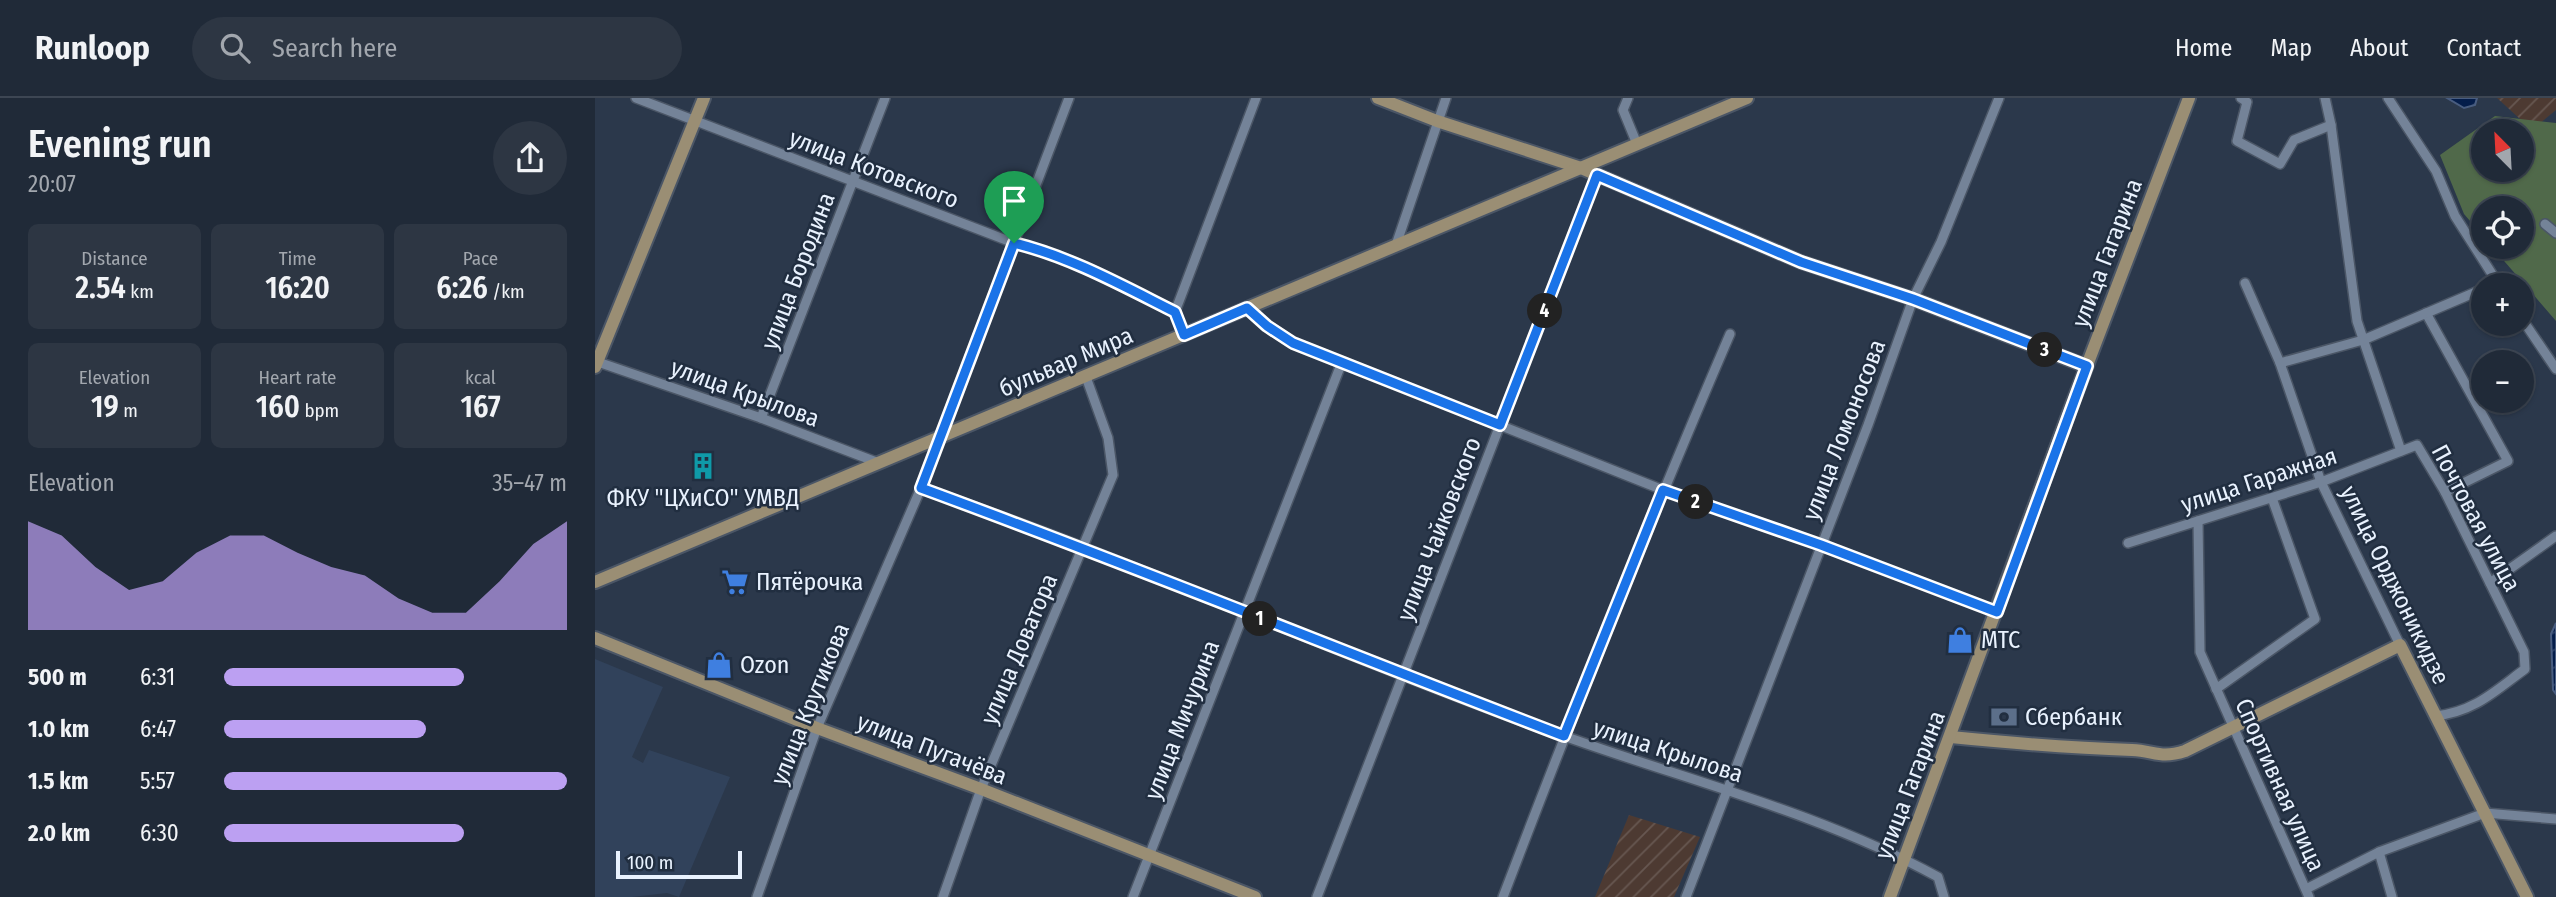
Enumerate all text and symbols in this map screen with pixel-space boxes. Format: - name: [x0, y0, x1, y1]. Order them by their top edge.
- search box: [192, 17, 682, 80]
- text: Runloop: [35, 28, 150, 68]
- icon: search: [216, 29, 254, 67]
- text: Search here: [272, 33, 397, 64]
- text: Home: [2175, 34, 2232, 62]
- text: Map: [2270, 34, 2312, 62]
- text: About: [2350, 34, 2408, 62]
- text: Contact: [2446, 34, 2521, 62]
- north arrow: [2471, 119, 2534, 182]
- map controls: [2471, 119, 2534, 413]
- text: Evening run: [28, 121, 212, 167]
- button: share: [493, 121, 567, 195]
- street label: улица Котовского: [785, 124, 963, 214]
- text: 20:07: [28, 170, 76, 198]
- pin: [984, 171, 1044, 243]
- street label: улица Гагарина: [2066, 175, 2148, 331]
- icon: arrive: [995, 182, 1033, 220]
- street label: улица Бородина: [755, 189, 841, 353]
- button: locate: [2471, 196, 2534, 259]
- text: Distance: [81, 247, 148, 270]
- text: Time: [279, 247, 316, 270]
- text: Pace: [463, 247, 498, 270]
- text: 2.54: [75, 270, 126, 306]
- text: 16:20: [265, 270, 330, 306]
- text: 6:26: [436, 270, 488, 306]
- button: +: [2471, 273, 2534, 336]
- text: km: [126, 280, 154, 303]
- text: /km: [488, 280, 525, 303]
- pin: 4: [1527, 294, 1563, 328]
- text: 4: [1540, 299, 1549, 322]
- street label: бульвар Мира: [995, 321, 1137, 403]
- pin: 3: [2027, 332, 2063, 368]
- street label: улица Ломоносова: [1797, 336, 1891, 524]
- text: 3: [2040, 338, 2049, 361]
- button: −: [2471, 350, 2534, 413]
- street label: улица Крылова: [667, 353, 823, 433]
- text: Elevation: [79, 366, 150, 389]
- text: Heart rate: [258, 366, 337, 389]
- text: kcal: [465, 366, 496, 389]
- text: 19: [91, 389, 119, 425]
- text: 160: [256, 389, 300, 425]
- text: 167: [461, 389, 501, 425]
- text: m: [119, 399, 138, 422]
- text: bpm: [300, 399, 339, 422]
- street label: улица Чайковского: [1391, 433, 1487, 625]
- street label: Почтовая улица: [2426, 440, 2526, 596]
- street label: улица Гаражная: [2177, 442, 2341, 518]
- building icon: ФКУ "ЦХиСО" УМВД: [688, 451, 718, 481]
- text: Elevation: [28, 469, 115, 497]
- text: 35–47 m: [492, 469, 567, 497]
- street label: улица Орджоникидзе: [2335, 481, 2455, 689]
- place label: ФКУ "ЦХиСО" УМВД: [607, 484, 799, 512]
- pin: 2: [1679, 484, 1713, 520]
- text: 2: [1691, 490, 1700, 513]
- supermarket icon: Пятёрочка: [720, 567, 750, 597]
- place label: Пятёрочка: [756, 568, 863, 596]
- street label: улица Доватора: [975, 569, 1063, 729]
- pin: 1: [1243, 602, 1277, 636]
- text: 1: [1255, 607, 1264, 630]
- street label: улица Крутикова: [765, 619, 855, 789]
- shop icon: МТС: [1945, 625, 1975, 655]
- place label: МТС: [1981, 626, 2020, 654]
- street label: улица Мичурина: [1139, 636, 1225, 804]
- shop icon: Ozon: [704, 650, 734, 680]
- place label: Ozon: [740, 651, 789, 679]
- text: 500 m: [28, 663, 87, 691]
- text: 6:31: [140, 663, 175, 691]
- street label: Спортивная улица: [2229, 694, 2331, 876]
- bank icon: Сбербанк: [1989, 702, 2019, 732]
- place label: Сбербанк: [2025, 703, 2123, 731]
- street label: улица Гагарина: [1869, 707, 1951, 863]
- street label: улица Пугачёва: [853, 708, 1011, 790]
- street label: улица Крылова: [1590, 714, 1746, 788]
- text: 1.0 km: [28, 715, 89, 743]
- text: 6:47: [140, 715, 176, 743]
- text: 1.5 km: [28, 767, 89, 795]
- text: 5:57: [140, 767, 175, 795]
- text: 2.0 km: [28, 819, 90, 847]
- text: 6:30: [140, 819, 179, 847]
- scale bar: [616, 848, 742, 880]
- text: 100 m: [627, 851, 673, 874]

